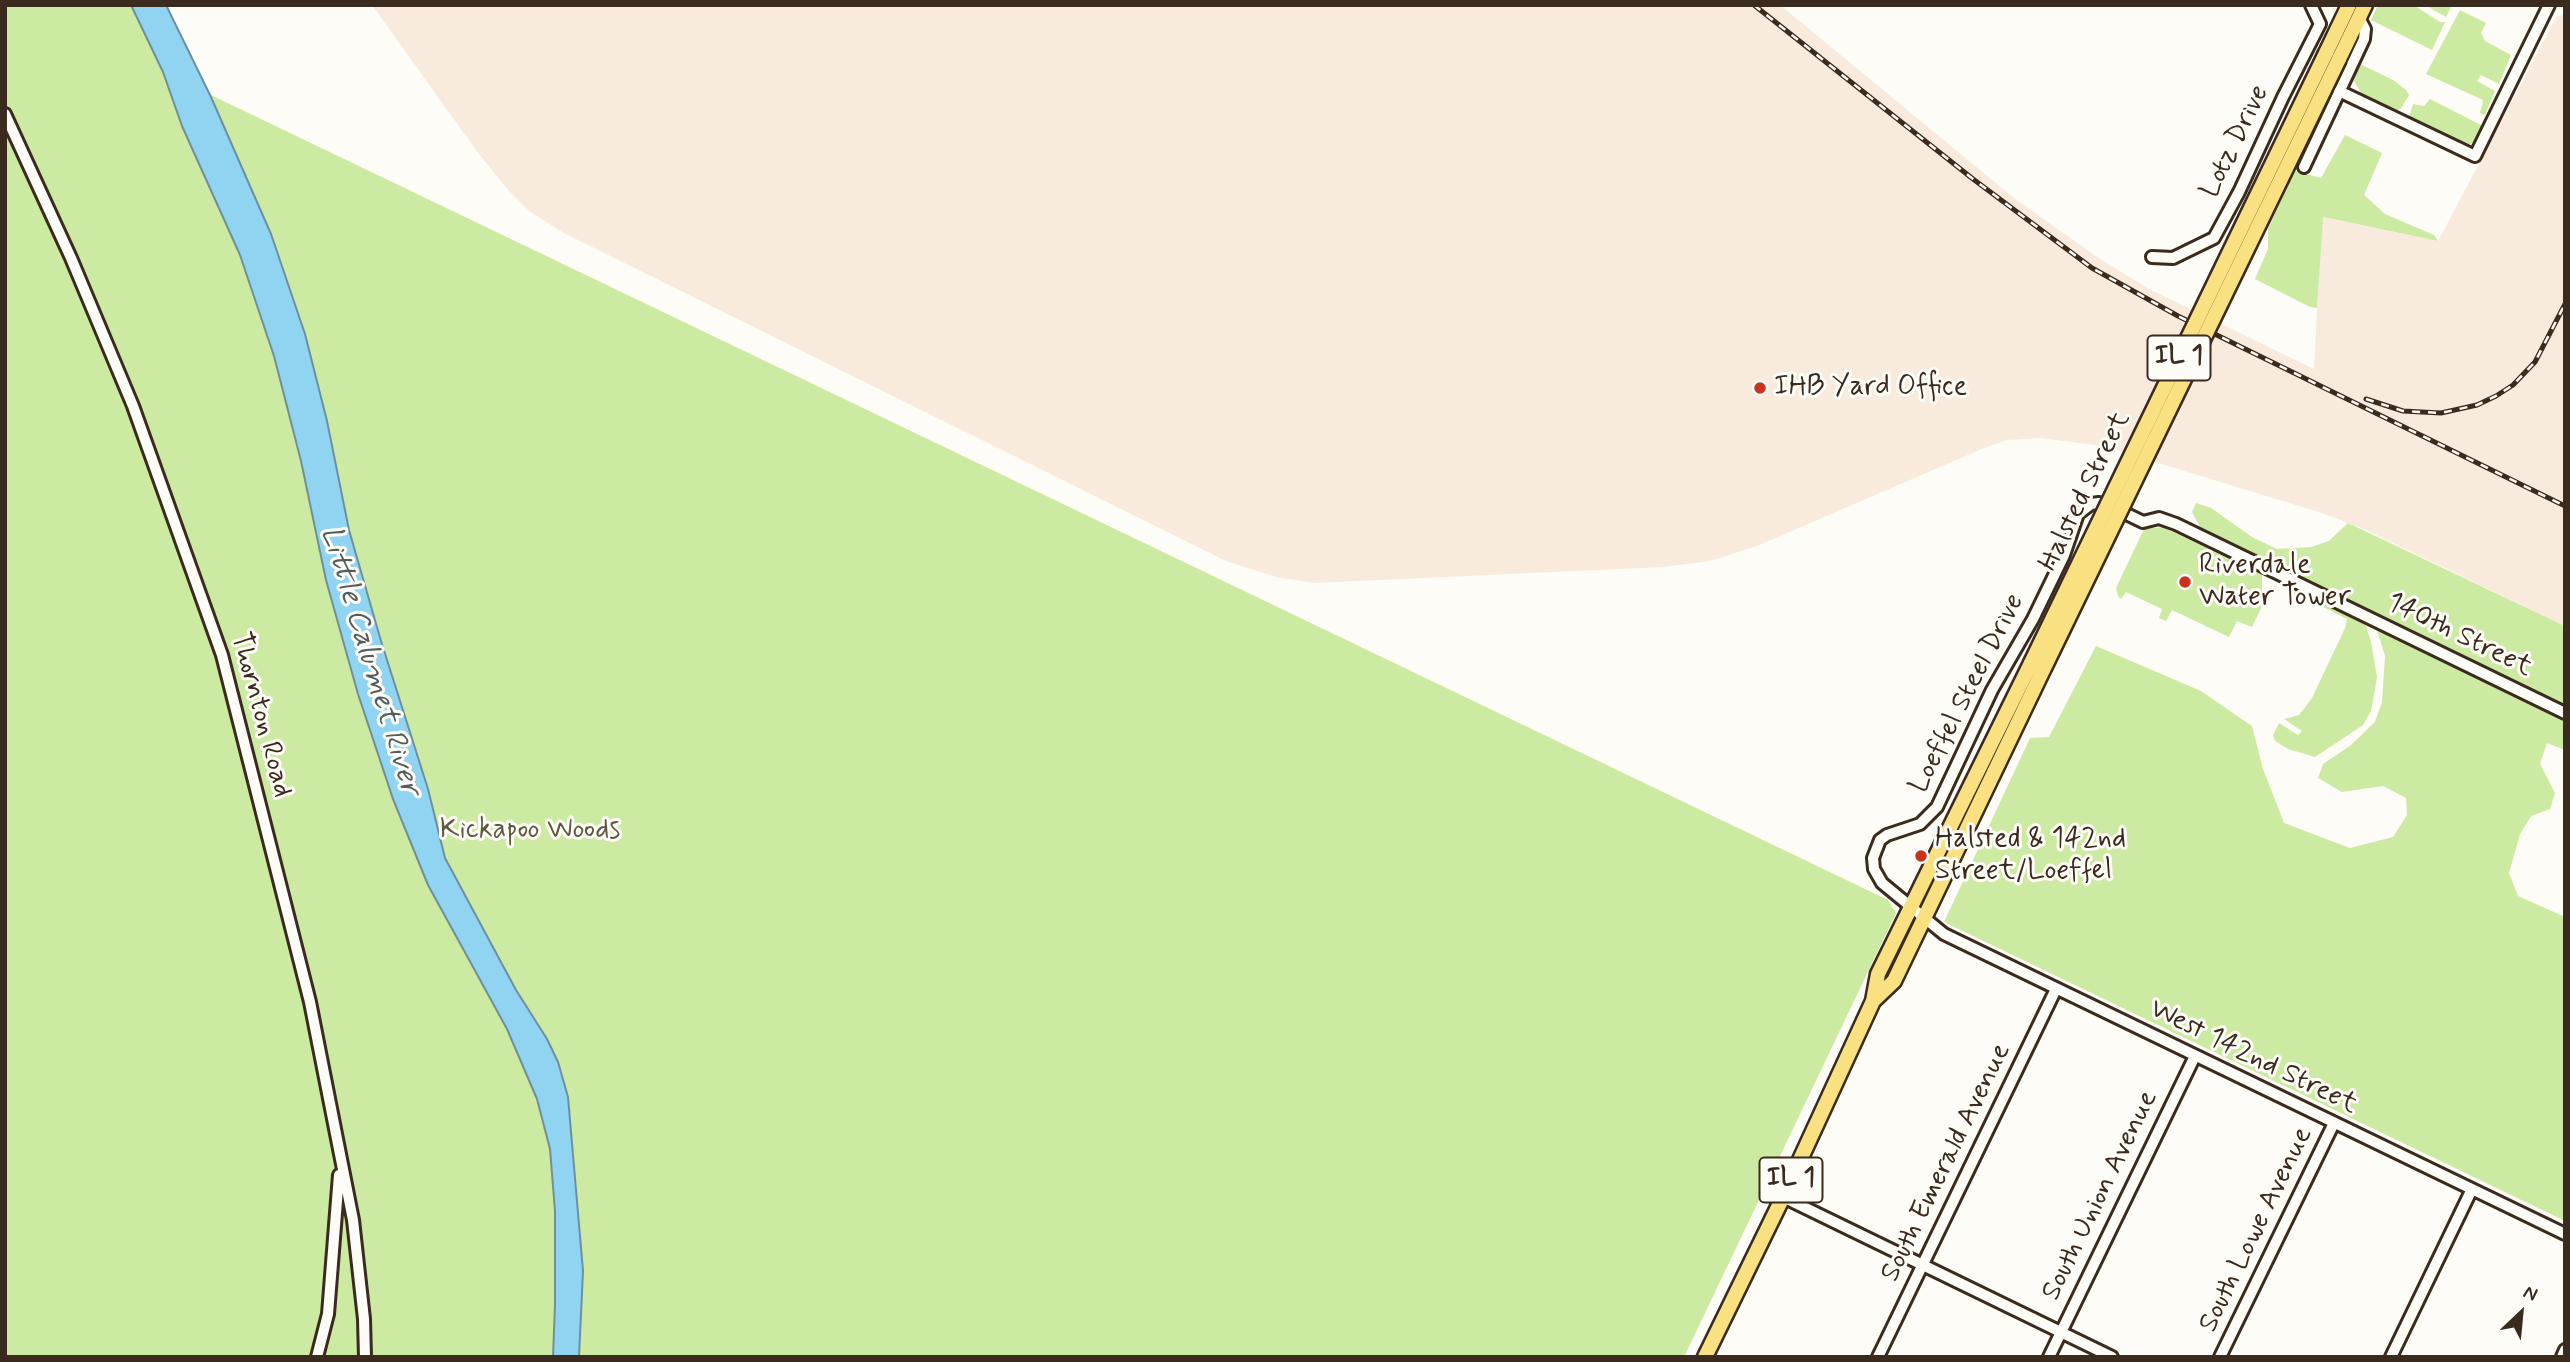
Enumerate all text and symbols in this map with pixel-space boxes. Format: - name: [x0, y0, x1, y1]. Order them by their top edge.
- street label: Lotz Drive: [2194, 80, 2278, 204]
- road number: IL 1: [2148, 336, 2210, 380]
- place label: IHB Yard Office: [1774, 371, 1967, 405]
- marker: IHB Yard Office: [1752, 380, 1768, 396]
- street label: Halsted Street: [2033, 407, 2139, 577]
- water label: Little Calumet River: [311, 522, 427, 800]
- place label: Riverdale Water Tower: [2199, 549, 2351, 615]
- marker: Riverdale Water Tower: [2177, 574, 2193, 590]
- street label: 140th Street: [2381, 586, 2537, 686]
- street label: Loeffel Steel Drive: [1903, 589, 2033, 799]
- street label: Thornton Road: [222, 629, 298, 801]
- park label: Kickapoo Woods: [440, 814, 620, 848]
- place label: Halsted & 142nd Street/Loeffel: [1935, 823, 2126, 889]
- marker: Halsted & 142nd Street/Loeffel: [1913, 848, 1929, 864]
- street label: West 142nd Street: [2144, 993, 2362, 1123]
- street label: South Emerald Avenue: [1875, 1038, 2019, 1288]
- street label: South Union Avenue: [2036, 1086, 2166, 1306]
- street label: South Lowe Avenue: [2193, 1122, 2321, 1338]
- road number: IL 1: [1760, 1158, 1823, 1203]
- north arrow: [2486, 1278, 2556, 1348]
- text: N: [2519, 1280, 2542, 1308]

